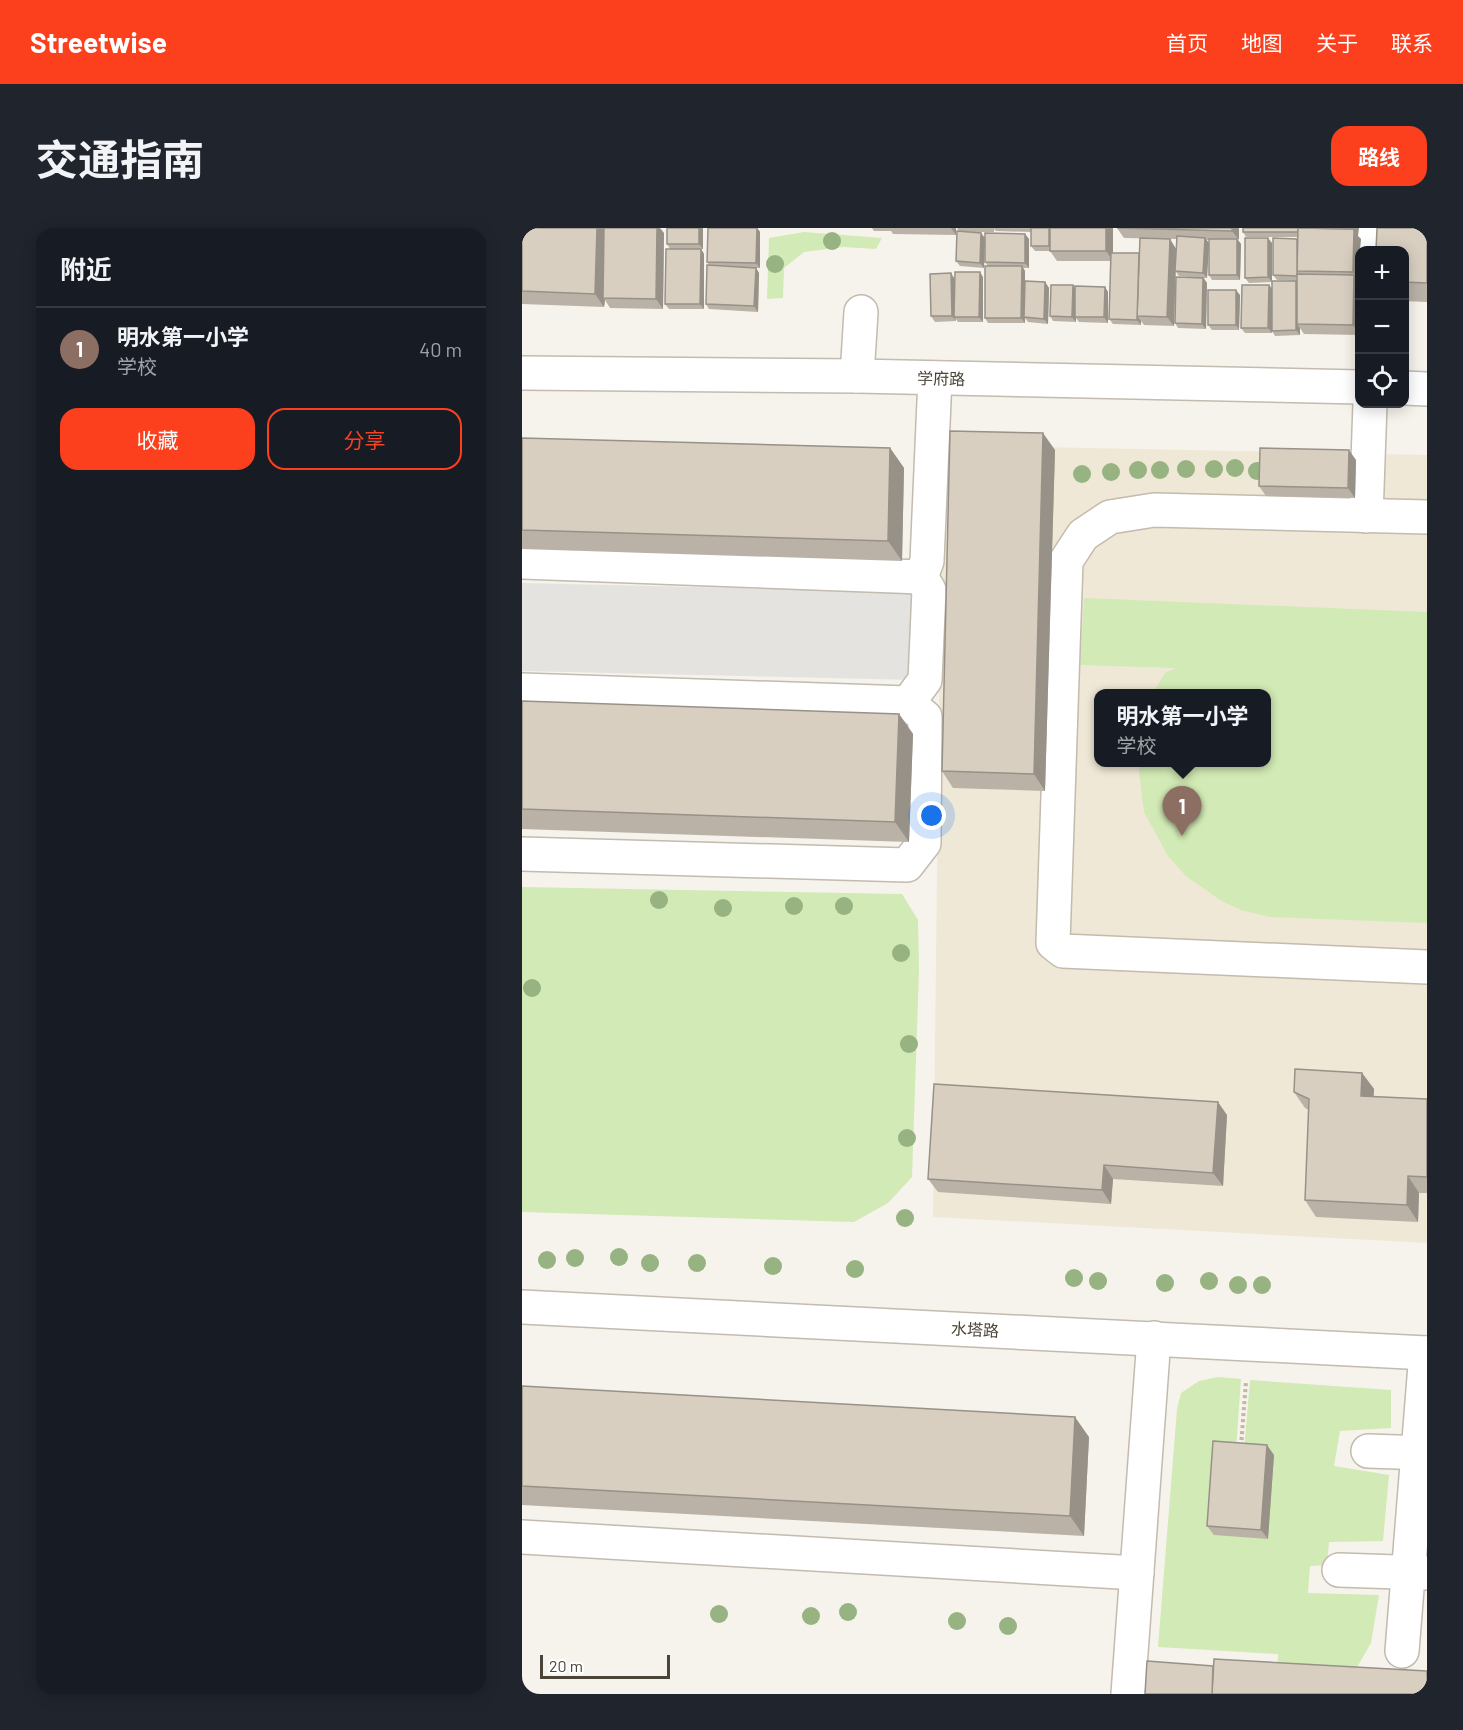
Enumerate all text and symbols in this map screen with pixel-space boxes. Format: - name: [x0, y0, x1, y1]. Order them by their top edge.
- text: Streetwise: [30, 25, 167, 59]
- text: 首页: [1166, 30, 1208, 55]
- text: 地图: [1241, 30, 1283, 55]
- text: 关于: [1316, 30, 1358, 55]
- text: 联系: [1391, 30, 1433, 55]
- button: 路线: [1331, 126, 1427, 186]
- text: 交通指南: [36, 133, 204, 183]
- map controls: [1355, 246, 1409, 408]
- button: +: [1355, 246, 1409, 300]
- text: 附近: [60, 253, 112, 284]
- button: −: [1355, 300, 1409, 354]
- text: 明水第一小学: [117, 323, 249, 349]
- text: 1: [76, 337, 83, 361]
- text: 40 m: [419, 337, 462, 361]
- text: 学校: [117, 354, 157, 378]
- button: locate: [1355, 354, 1409, 408]
- street label: 学府路: [917, 368, 965, 388]
- button: 收藏: [60, 408, 255, 470]
- button: 分享: [267, 408, 462, 470]
- popup: [1094, 689, 1271, 767]
- text: 明水第一小学: [1116, 702, 1249, 728]
- text: 学校: [1116, 733, 1156, 757]
- pin: 1: [1162, 786, 1202, 836]
- your location: [917, 801, 946, 830]
- street label: 水塔路: [951, 1318, 999, 1340]
- scale bar: [540, 1652, 670, 1680]
- text: 20 m: [549, 1656, 583, 1675]

